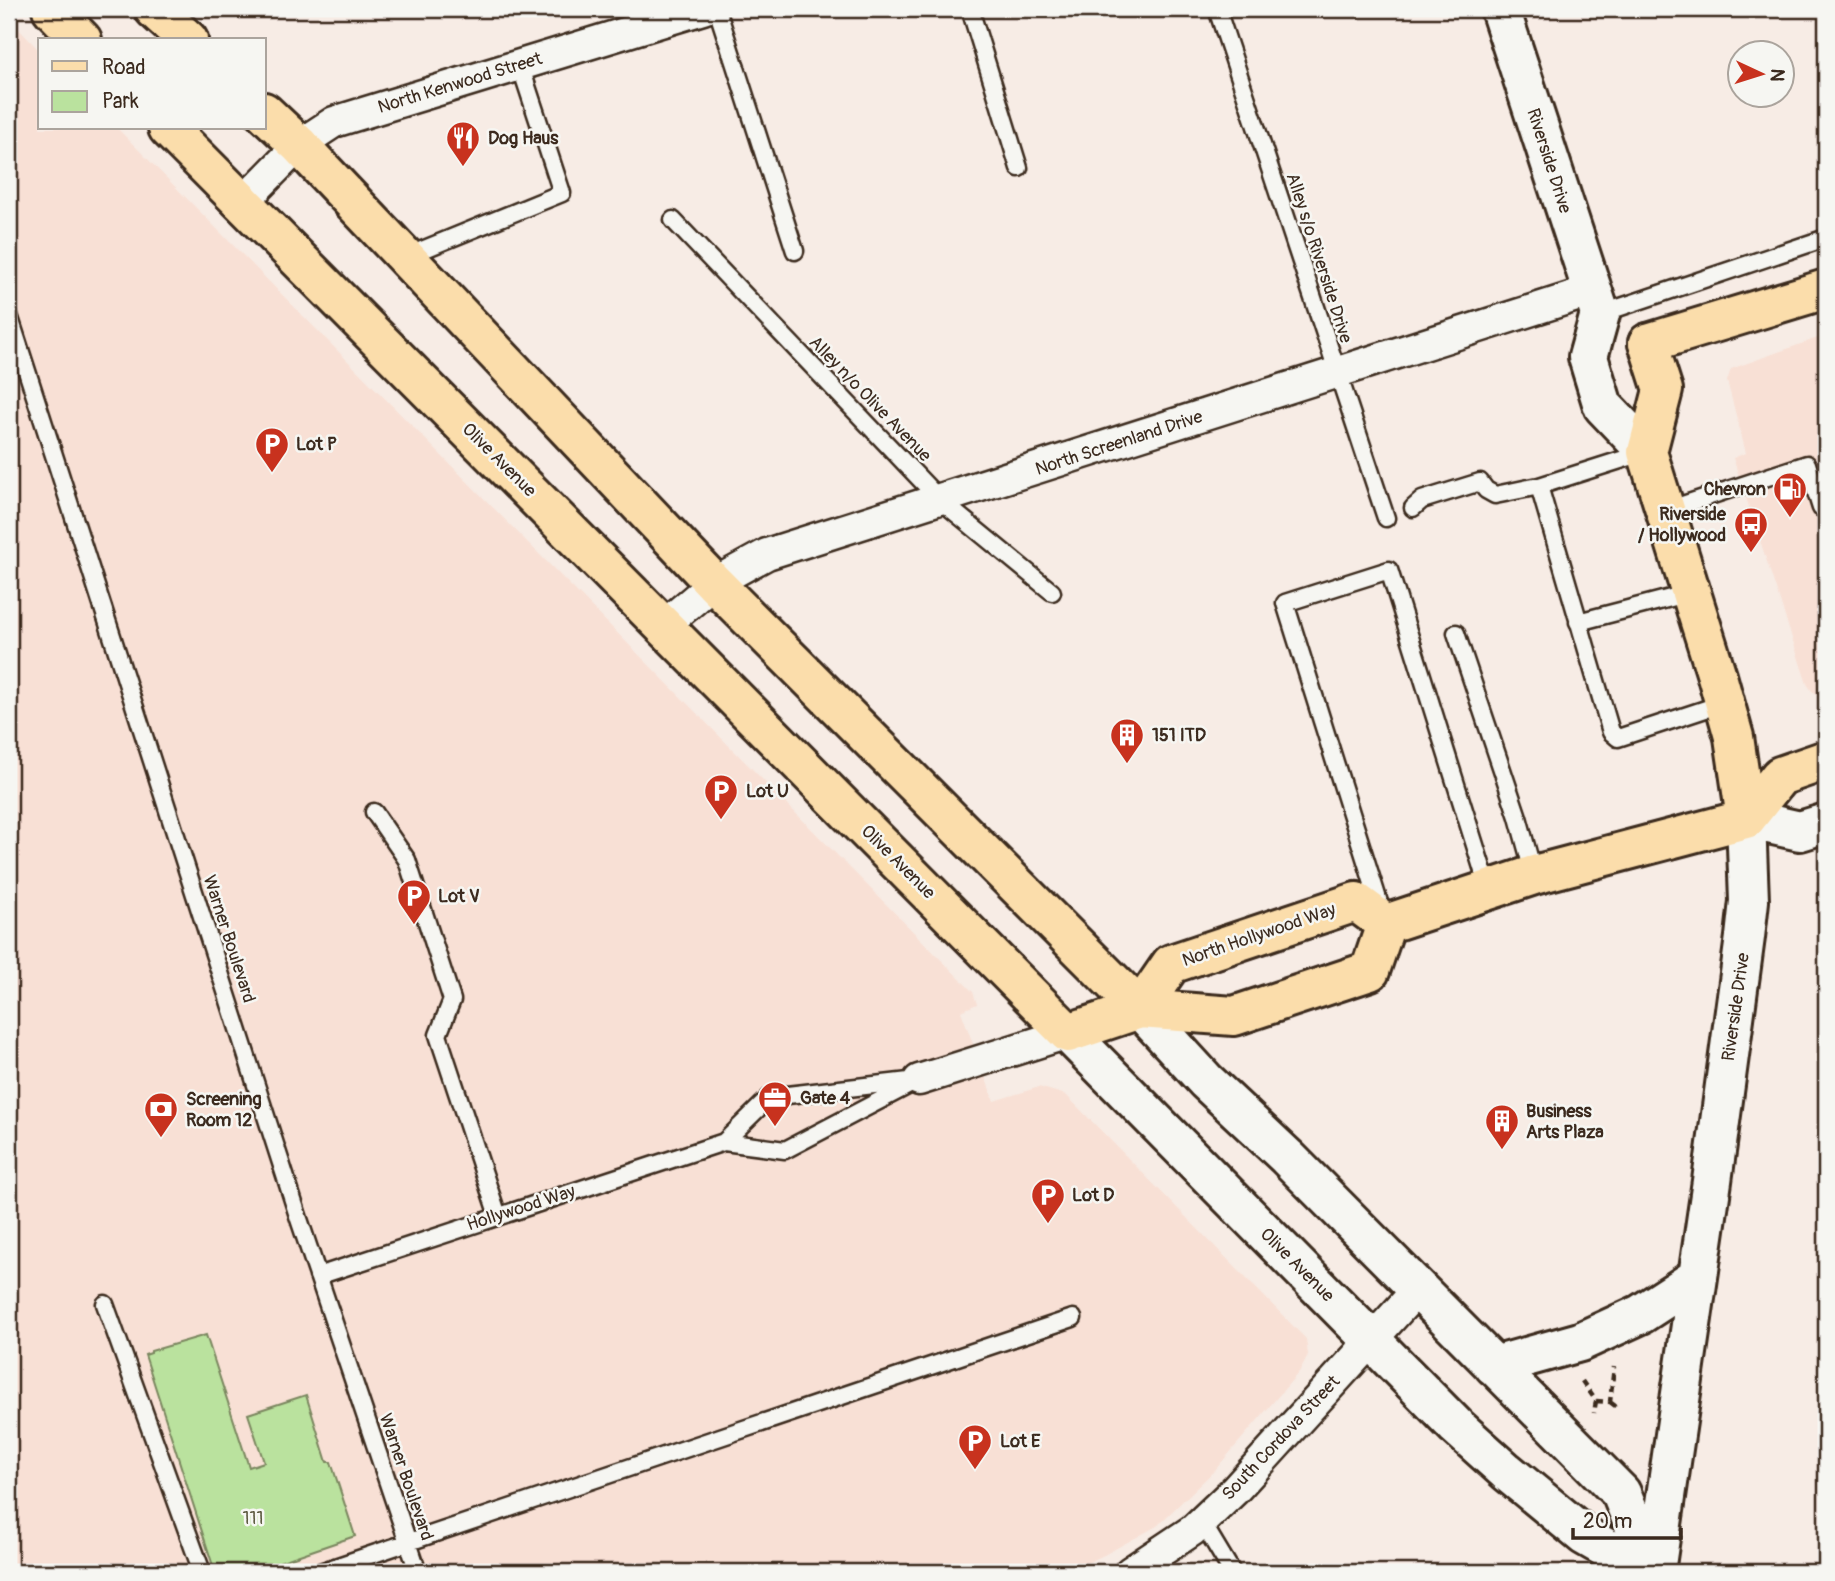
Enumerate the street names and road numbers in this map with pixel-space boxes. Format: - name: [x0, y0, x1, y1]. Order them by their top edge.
- street label: North Kenwood Street: [375, 47, 546, 119]
- street label: Riverside Drive: [1521, 106, 1577, 217]
- street label: Alley s/o Riverside Drive: [1281, 170, 1357, 346]
- street label: Alley n/o Olive Avenue: [804, 331, 936, 467]
- street label: North Screenland Drive: [1032, 405, 1206, 481]
- street label: Olive Avenue: [457, 418, 541, 502]
- street label: Olive Avenue: [856, 820, 940, 904]
- street label: Warner Boulevard: [198, 872, 260, 1006]
- street label: North Hollywood Way: [1179, 898, 1339, 972]
- street label: Riverside Drive: [1717, 951, 1755, 1063]
- street label: Hollywood Way: [464, 1180, 579, 1236]
- street label: Olive Avenue: [1255, 1223, 1339, 1307]
- street label: South Cordova Street: [1217, 1370, 1345, 1505]
- street label: Warner Boulevard: [373, 1410, 439, 1544]

